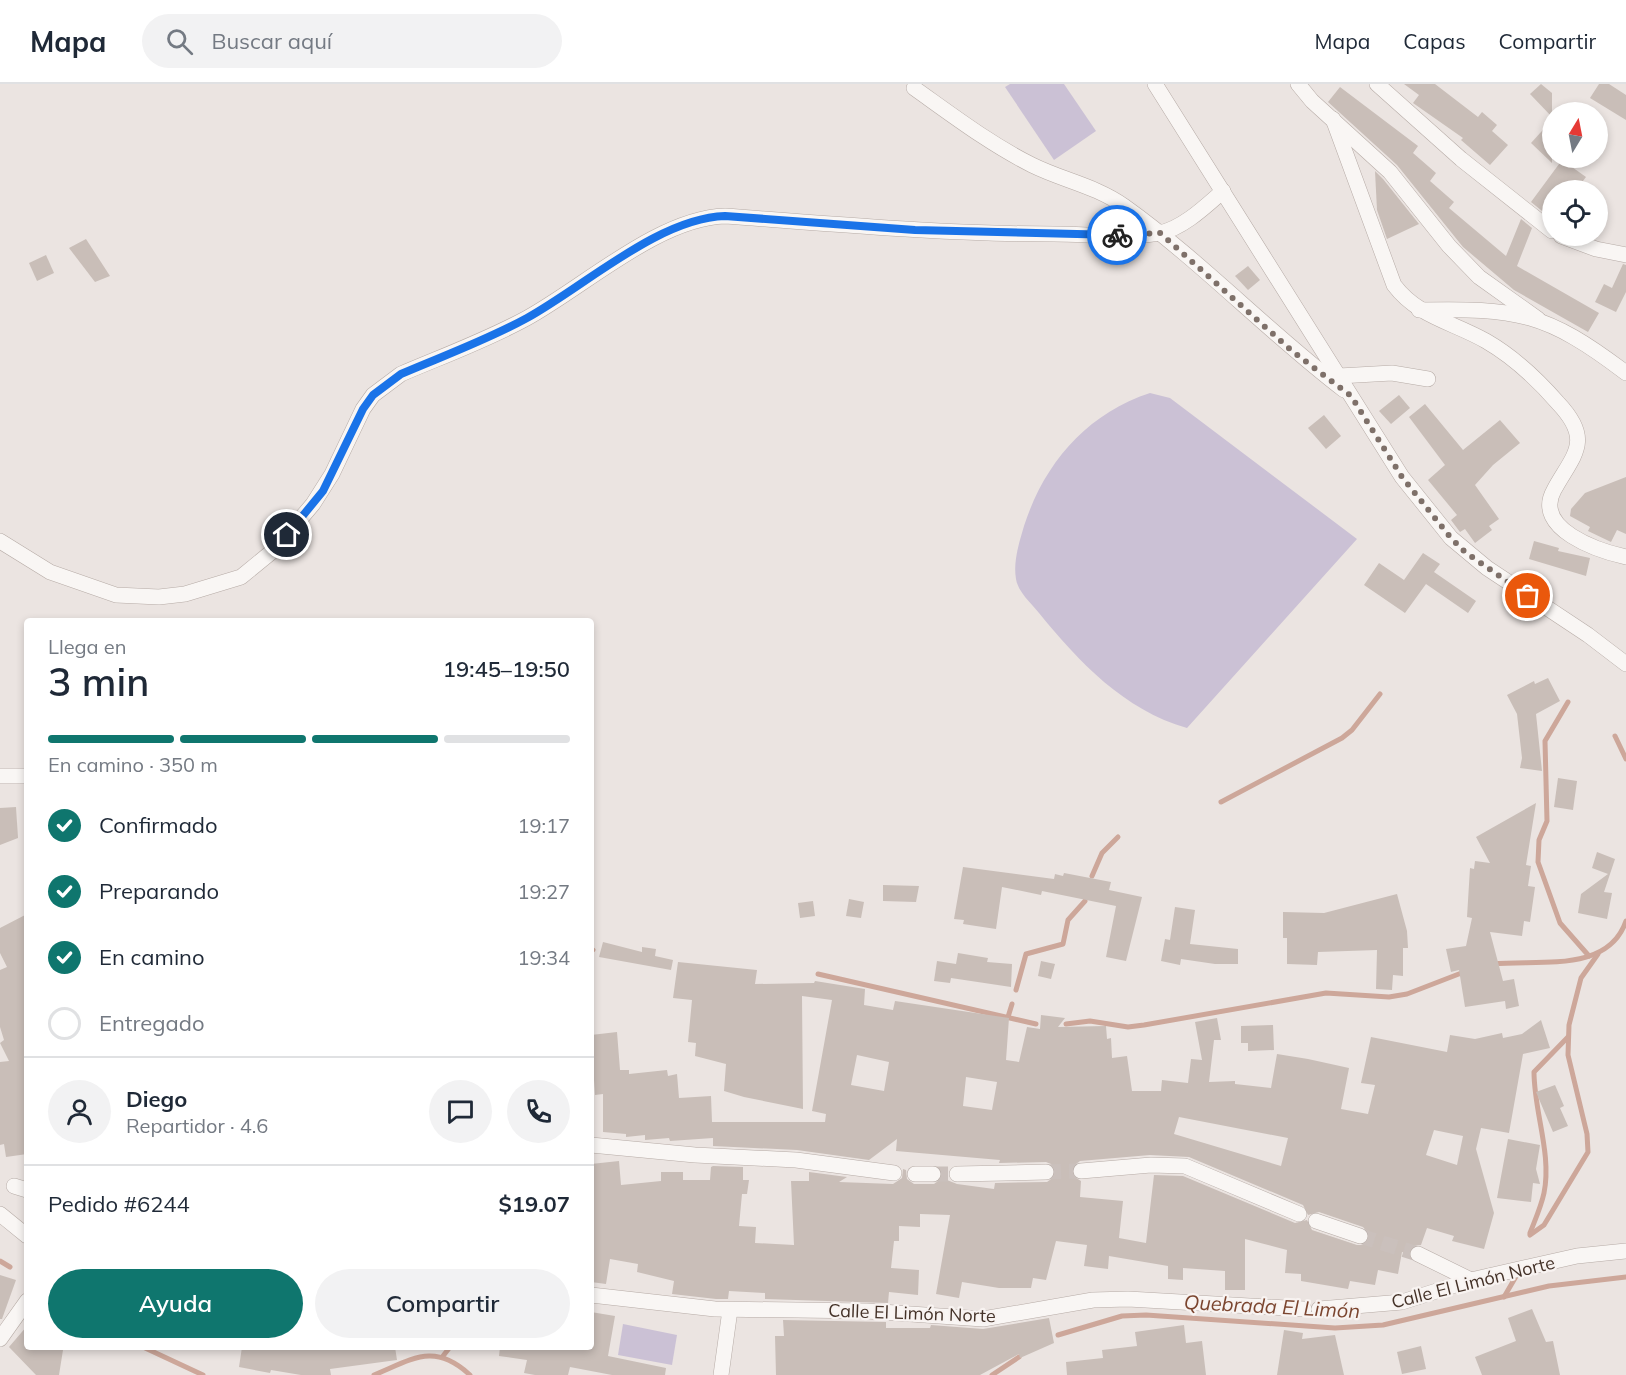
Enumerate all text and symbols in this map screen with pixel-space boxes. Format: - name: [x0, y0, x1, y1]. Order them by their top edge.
- search box: [142, 14, 562, 68]
- text: Mapa: [30, 24, 106, 59]
- icon: search: [163, 25, 196, 58]
- text: Buscar aquí: [211, 27, 332, 55]
- text: Mapa: [1315, 28, 1370, 54]
- text: Capas: [1403, 28, 1466, 54]
- text: Compartir: [1499, 28, 1596, 54]
- north arrow: [1542, 102, 1608, 168]
- map controls: [1542, 102, 1608, 246]
- button: locate: [1542, 180, 1608, 246]
- courier: [1087, 205, 1147, 265]
- icon: bike: [1101, 219, 1134, 252]
- pin: [261, 509, 312, 560]
- icon: home: [270, 518, 303, 551]
- pin: [1502, 570, 1553, 621]
- icon: bag: [1511, 579, 1544, 612]
- text: Llega en: [48, 634, 126, 659]
- text: 19:45–19:50: [443, 655, 570, 683]
- text: 3 min: [48, 657, 149, 706]
- text: En camino · 350 m: [48, 752, 218, 777]
- icon: check: [48, 809, 81, 842]
- text: Confirmado: [99, 811, 218, 839]
- text: 19:17: [517, 813, 570, 838]
- icon: check: [48, 875, 81, 908]
- text: Preparando: [99, 877, 219, 905]
- text: 19:27: [517, 879, 570, 904]
- icon: check: [48, 941, 81, 974]
- text: En camino: [99, 943, 205, 971]
- text: 19:34: [517, 945, 570, 970]
- text: Entregado: [99, 1009, 205, 1037]
- button: person: [48, 1080, 111, 1143]
- button: chat: [429, 1080, 492, 1143]
- button: phone: [507, 1080, 570, 1143]
- text: Diego: [126, 1085, 187, 1113]
- text: Repartidor · 4.6: [126, 1113, 268, 1138]
- text: Pedido #6244: [48, 1190, 190, 1218]
- text: $19.07: [499, 1190, 570, 1218]
- street label: Calle El Limón Norte: [1389, 1251, 1557, 1313]
- button: Ayuda: [48, 1269, 303, 1338]
- button: Compartir: [315, 1269, 570, 1338]
- water label: Quebrada El Limón: [1183, 1289, 1361, 1323]
- street label: Calle El Limón Norte: [828, 1299, 996, 1327]

